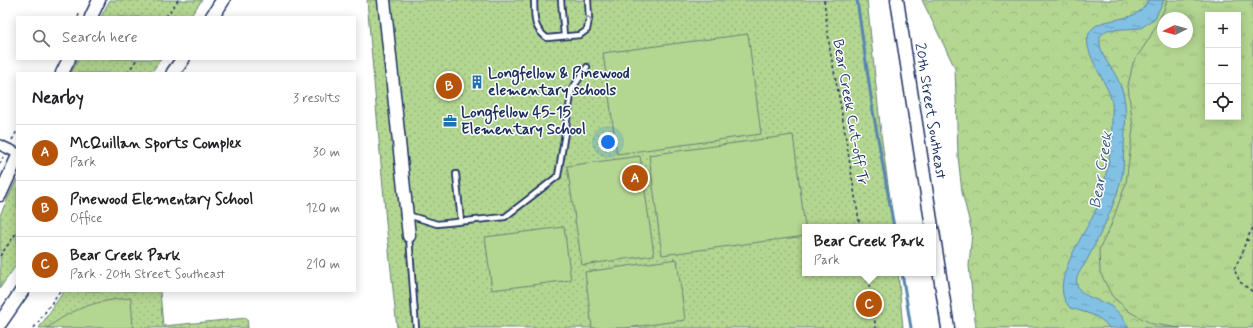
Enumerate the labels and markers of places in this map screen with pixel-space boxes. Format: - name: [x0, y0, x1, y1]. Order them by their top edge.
- place label: Longfellow & Pinewood elementary schools: [488, 64, 630, 101]
- pin: B: [436, 71, 462, 101]
- building icon: Longfellow & Pinewood elementary schools: [469, 74, 485, 90]
- place label: Longfellow 45-15 Elementary School: [461, 103, 586, 140]
- office icon: Longfellow 45-15 Elementary School: [442, 113, 458, 129]
- pin: A: [622, 163, 648, 193]
- pin: C: [856, 289, 882, 319]

